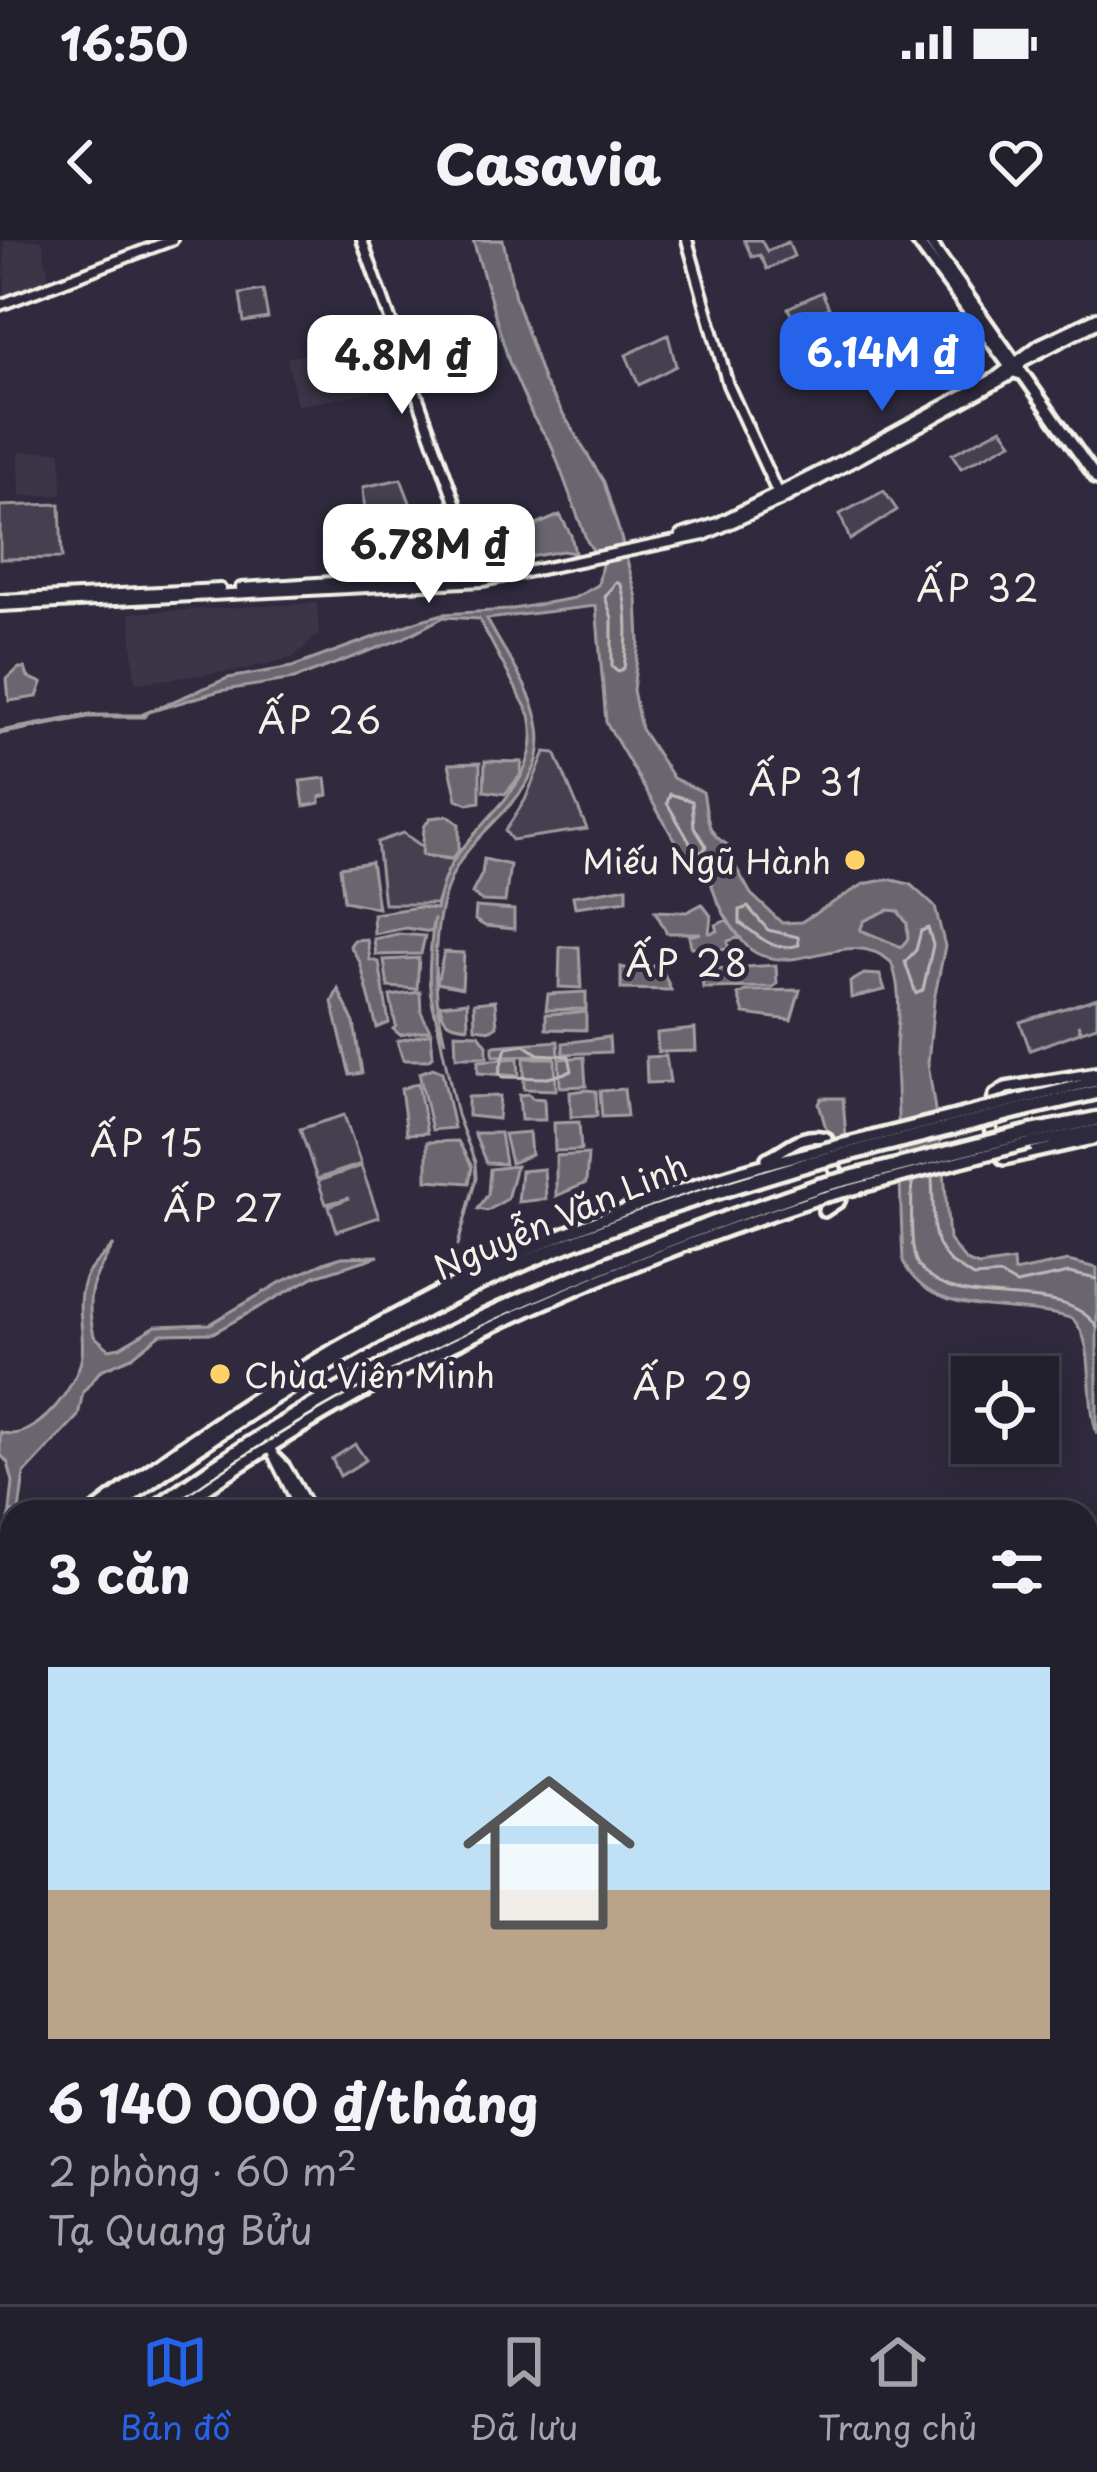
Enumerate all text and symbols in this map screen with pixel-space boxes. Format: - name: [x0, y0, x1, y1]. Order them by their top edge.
- text: 16:50: [60, 8, 188, 76]
- text: Casavia: [435, 122, 662, 203]
- icon: back: [48, 129, 114, 195]
- icon: heart: [983, 129, 1049, 195]
- pin: 6.14M ₫: [771, 312, 993, 414]
- pin: 4.8M ₫: [304, 315, 500, 417]
- text: 6.14M ₫: [807, 321, 957, 380]
- text: 4.8M ₫: [334, 324, 470, 383]
- pin: 6.78M ₫: [318, 504, 540, 606]
- text: 6.78M ₫: [350, 513, 508, 572]
- district label: ẤP 32: [917, 560, 1041, 614]
- district label: ẤP 26: [258, 692, 384, 746]
- district label: ẤP 31: [749, 754, 865, 808]
- place label: Miếu Ngũ Hành: [582, 835, 831, 885]
- marker: Miếu Ngũ Hành: [842, 847, 868, 873]
- district label: ẤP 28: [626, 935, 750, 989]
- district label: ẤP 15: [90, 1115, 206, 1169]
- street label: Nguyễn Văn Linh: [426, 1139, 694, 1291]
- district label: ẤP 27: [163, 1180, 285, 1234]
- place label: Chùa Viên Minh: [244, 1349, 495, 1399]
- map controls: [951, 1356, 1059, 1464]
- button: locate: [951, 1356, 1059, 1464]
- district label: ẤP 29: [633, 1358, 755, 1412]
- marker: Chùa Viên Minh: [207, 1361, 233, 1387]
- text: 3 căn: [48, 1534, 191, 1611]
- icon: filters: [984, 1539, 1050, 1605]
- icon: home: [441, 1745, 657, 1961]
- text: 6 140 000 ₫/tháng: [48, 2063, 538, 2140]
- text: 2 phòng · 60 m²: [48, 2140, 357, 2199]
- text: Tạ Quang Bửu: [48, 2199, 313, 2258]
- tab: Bản đồ: [120, 2329, 230, 2451]
- tab: Đã lưu: [470, 2329, 578, 2451]
- tab: Trang chủ: [818, 2329, 977, 2451]

